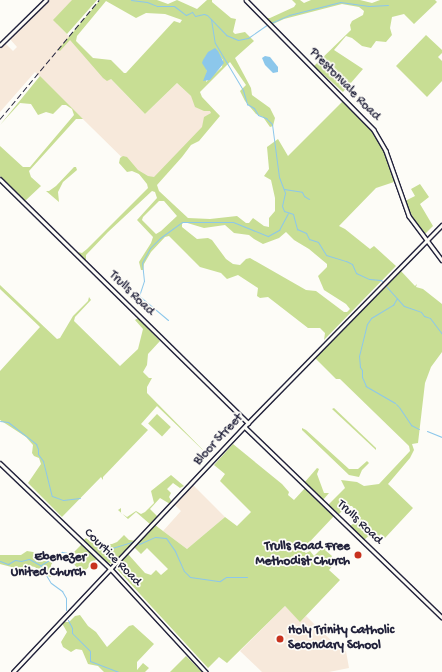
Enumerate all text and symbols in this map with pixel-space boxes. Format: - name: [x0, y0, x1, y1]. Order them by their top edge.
- street label: Prestonvale Road: [305, 45, 383, 125]
- street label: Trulls Road: [105, 268, 157, 320]
- street label: Bloor Street: [191, 411, 247, 469]
- street label: Trulls Road: [333, 497, 385, 549]
- street label: Courtice Road: [80, 526, 144, 590]
- place label: Trulls Road Free Methodist Church: [255, 540, 350, 571]
- marker: Trulls Road Free Methodist Church: [353, 550, 363, 560]
- place label: Ebenezer United Church: [11, 551, 86, 582]
- marker: Ebenezer United Church: [89, 561, 99, 571]
- place label: Holy Trinity Catholic Secondary School: [288, 624, 394, 655]
- marker: Holy Trinity Catholic Secondary School: [275, 634, 285, 644]

